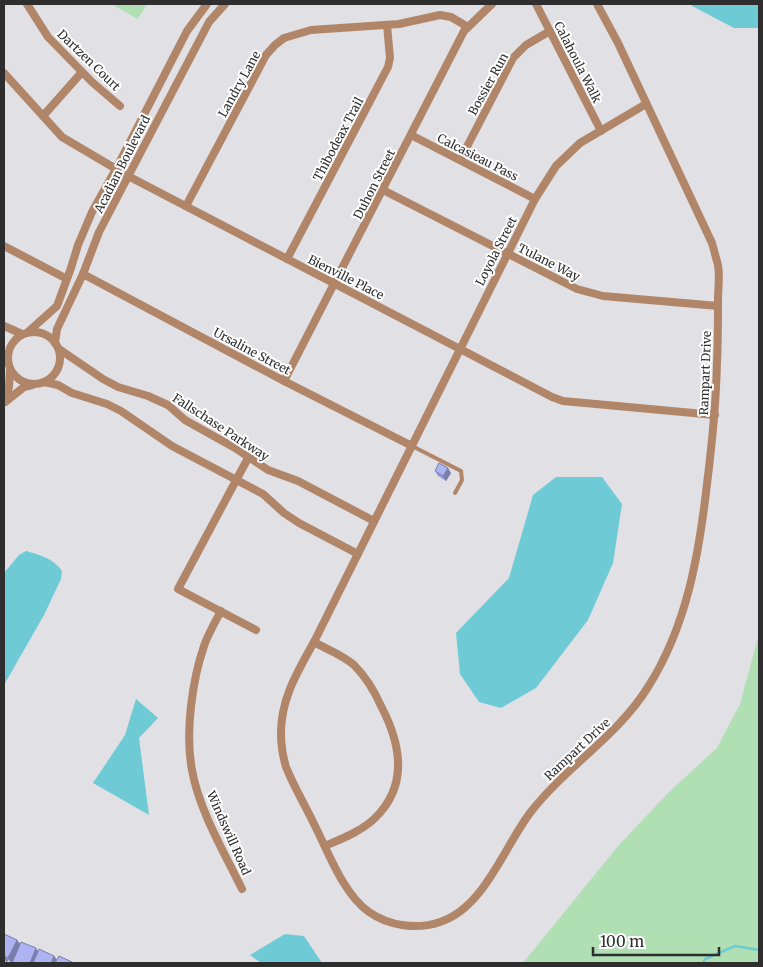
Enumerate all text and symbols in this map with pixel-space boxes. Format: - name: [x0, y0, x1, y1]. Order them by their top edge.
- street label: Calahoula Walk: [551, 19, 605, 106]
- street label: Dartzen Court: [55, 26, 124, 94]
- street label: Landry Lane: [215, 48, 263, 120]
- street label: Bossier Run: [465, 50, 511, 118]
- street label: Thibodeax Trail: [310, 94, 366, 183]
- street label: Acadian Boulevard: [90, 113, 153, 216]
- street label: Calcasieau Pass: [435, 130, 521, 184]
- street label: Duhon Street: [350, 146, 398, 222]
- street label: Loyola Street: [472, 214, 520, 288]
- street label: Tulane Way: [515, 240, 583, 284]
- street label: Bienville Place: [306, 251, 386, 303]
- street label: Ursaline Street: [211, 324, 294, 378]
- street label: Rampart Drive: [696, 330, 714, 416]
- street label: Fallschase Parkway: [170, 390, 272, 464]
- street label: Rampart Drive: [541, 715, 613, 783]
- street label: Windswill Road: [203, 788, 254, 877]
- scale bar: [593, 924, 719, 956]
- text: 100 m: [600, 932, 644, 951]

